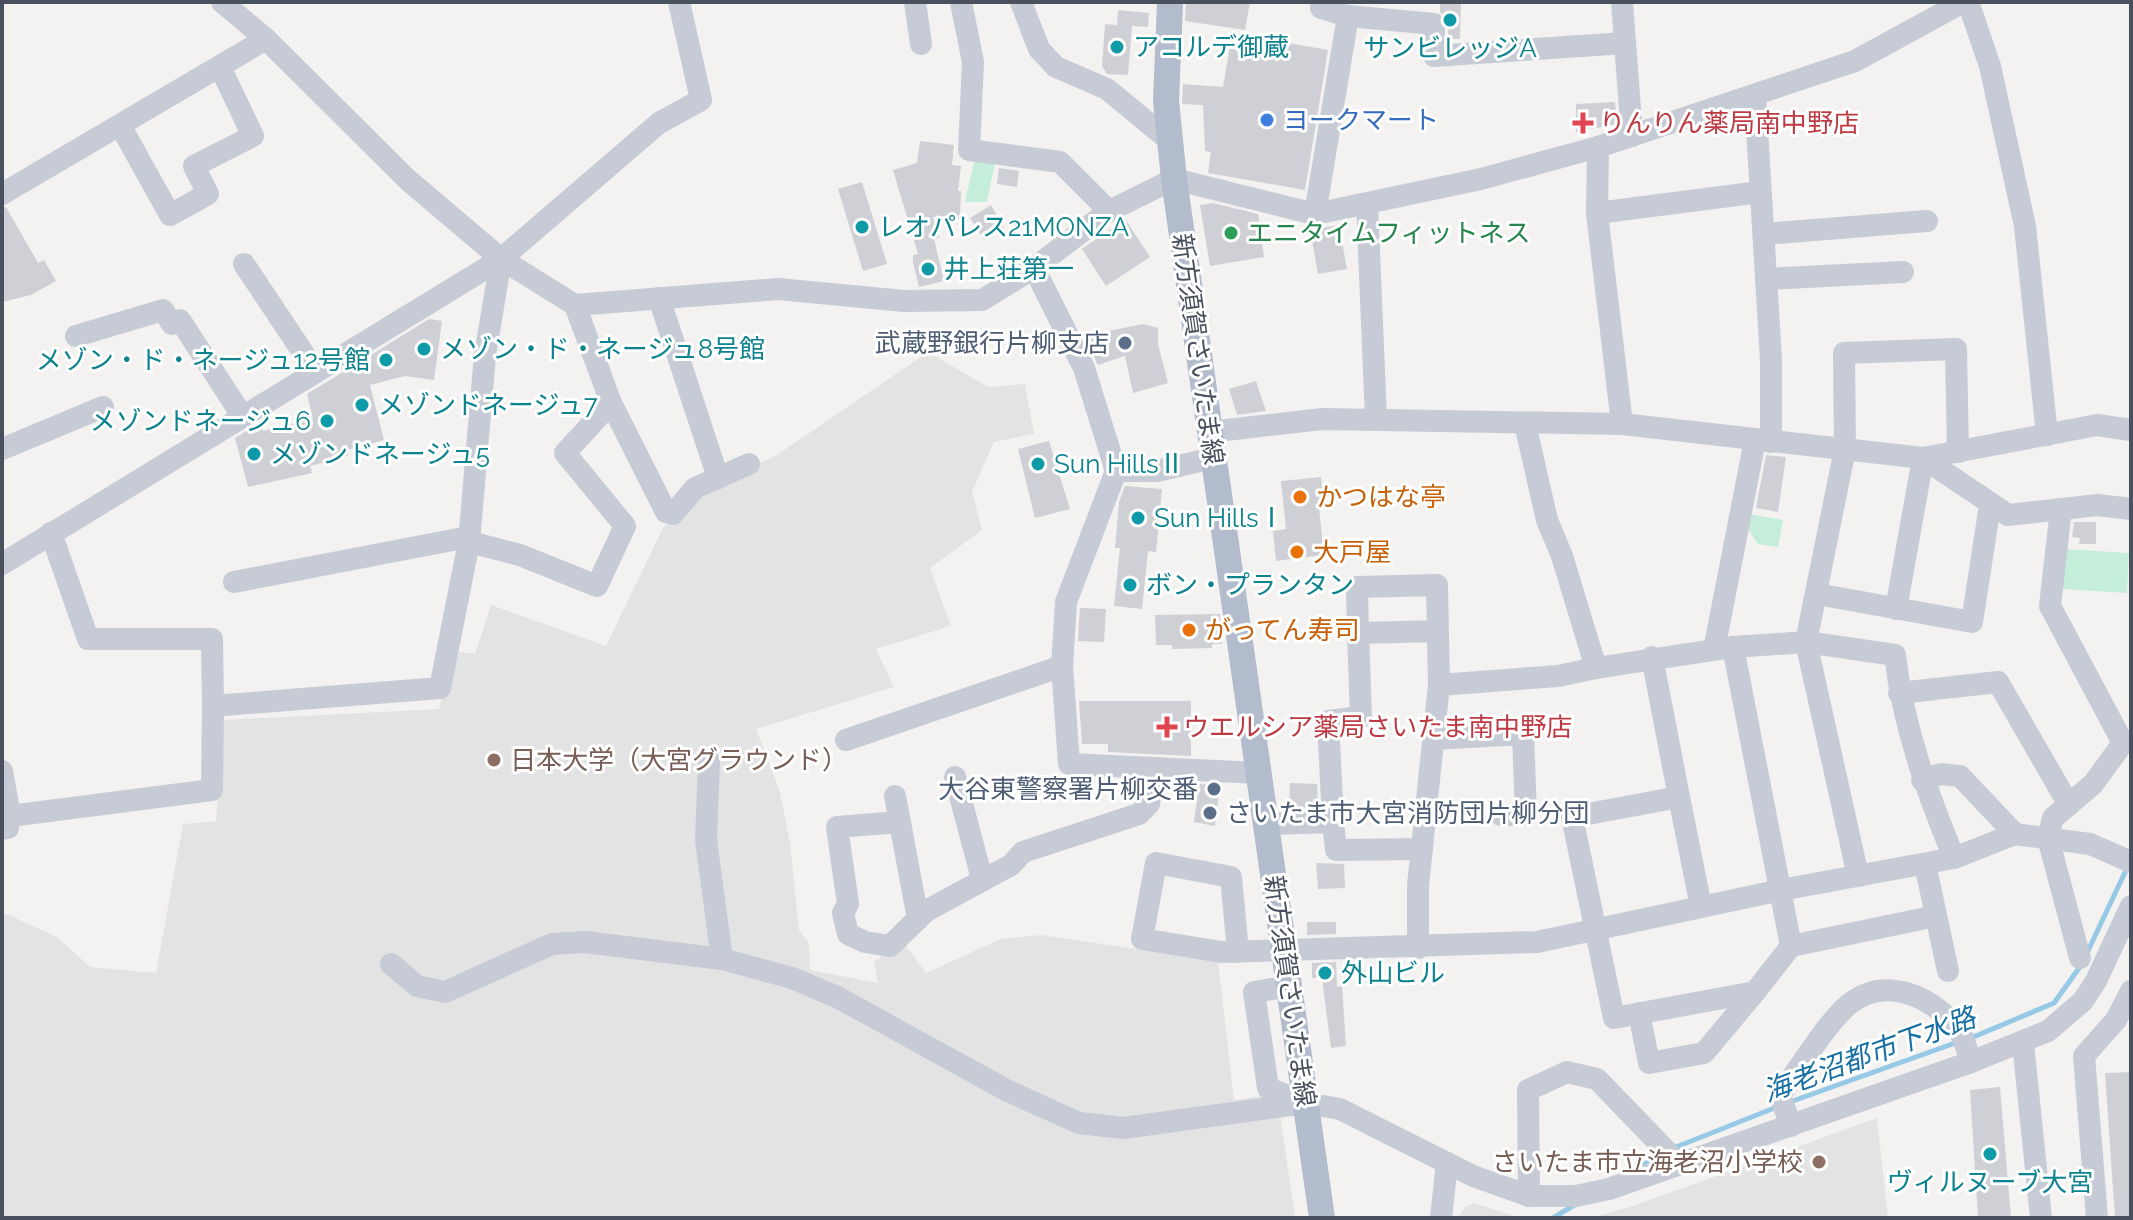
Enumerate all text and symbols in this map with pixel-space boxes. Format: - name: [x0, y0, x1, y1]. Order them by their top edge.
- marker: サンビレッジA: [1441, 11, 1459, 29]
- place label: アコルデ御蔵: [1133, 32, 1289, 62]
- place label: サンビレッジA: [1363, 33, 1537, 63]
- marker: アコルデ御蔵: [1108, 38, 1126, 56]
- place label: ヨークマート: [1283, 105, 1439, 135]
- place label: りんりん薬局南中野店: [1599, 108, 1859, 138]
- marker: ヨークマート: [1258, 111, 1276, 129]
- marker: りんりん薬局南中野店: [1574, 114, 1592, 132]
- place label: レオパレス21MONZA: [878, 212, 1129, 242]
- marker: レオパレス21MONZA: [853, 218, 871, 236]
- place label: エニタイムフィットネス: [1247, 218, 1530, 248]
- marker: エニタイムフィットネス: [1222, 224, 1240, 242]
- street label: 新方須賀さいたま線: [1167, 231, 1229, 467]
- place label: 井上荘第一: [944, 254, 1074, 284]
- marker: 井上荘第一: [919, 260, 937, 278]
- place label: 武蔵野銀行片柳支店: [875, 328, 1109, 358]
- place label: メゾン・ド・ネージュ8号館: [440, 334, 765, 364]
- marker: 武蔵野銀行片柳支店: [1116, 334, 1134, 352]
- marker: メゾン・ド・ネージュ8号館: [415, 340, 433, 358]
- place label: メゾン・ド・ネージュ12号館: [36, 345, 370, 375]
- marker: メゾン・ド・ネージュ12号館: [377, 351, 395, 369]
- place label: メゾンドネージュ7: [378, 390, 598, 420]
- marker: メゾンドネージュ7: [353, 396, 371, 414]
- place label: メゾンドネージュ6: [90, 406, 311, 436]
- marker: メゾンドネージュ6: [318, 412, 336, 430]
- place label: メゾンドネージュ5: [270, 439, 490, 469]
- marker: メゾンドネージュ5: [245, 445, 263, 463]
- place label: Sun HillsⅡ: [1054, 449, 1185, 479]
- marker: Sun HillsⅡ: [1029, 455, 1047, 473]
- place label: かつはな亭: [1316, 482, 1446, 512]
- marker: かつはな亭: [1291, 488, 1309, 506]
- place label: Sun HillsⅠ: [1154, 503, 1285, 533]
- marker: Sun HillsⅠ: [1129, 509, 1147, 527]
- place label: 大戸屋: [1313, 537, 1391, 567]
- marker: 大戸屋: [1288, 543, 1306, 561]
- place label: ボン・プランタン: [1146, 570, 1354, 600]
- marker: ボン・プランタン: [1121, 576, 1139, 594]
- place label: がってん寿司: [1205, 615, 1360, 645]
- marker: がってん寿司: [1180, 621, 1198, 639]
- place label: ウエルシア薬局さいたま南中野店: [1183, 712, 1572, 742]
- marker: ウエルシア薬局さいたま南中野店: [1158, 718, 1176, 736]
- place label: 日本大学（大宮グラウンド）: [510, 745, 848, 775]
- marker: 日本大学（大宮グラウンド）: [485, 751, 503, 769]
- place label: 大谷東警察署片柳交番: [938, 774, 1198, 804]
- marker: 大谷東警察署片柳交番: [1205, 780, 1223, 798]
- place label: さいたま市大宮消防団片柳分団: [1226, 798, 1589, 828]
- marker: さいたま市大宮消防団片柳分団: [1201, 804, 1219, 822]
- street label: 新方須賀さいたま線: [1259, 873, 1321, 1109]
- place label: 外山ビル: [1341, 958, 1445, 988]
- marker: 外山ビル: [1316, 964, 1334, 982]
- water label: 海老沼都市下水路: [1758, 1000, 1982, 1108]
- marker: ヴィルヌーブ大宮: [1981, 1145, 1999, 1163]
- place label: さいたま市立海老沼小学校: [1492, 1147, 1803, 1177]
- marker: さいたま市立海老沼小学校: [1810, 1153, 1828, 1171]
- place label: ヴィルヌーブ大宮: [1887, 1167, 2093, 1197]

